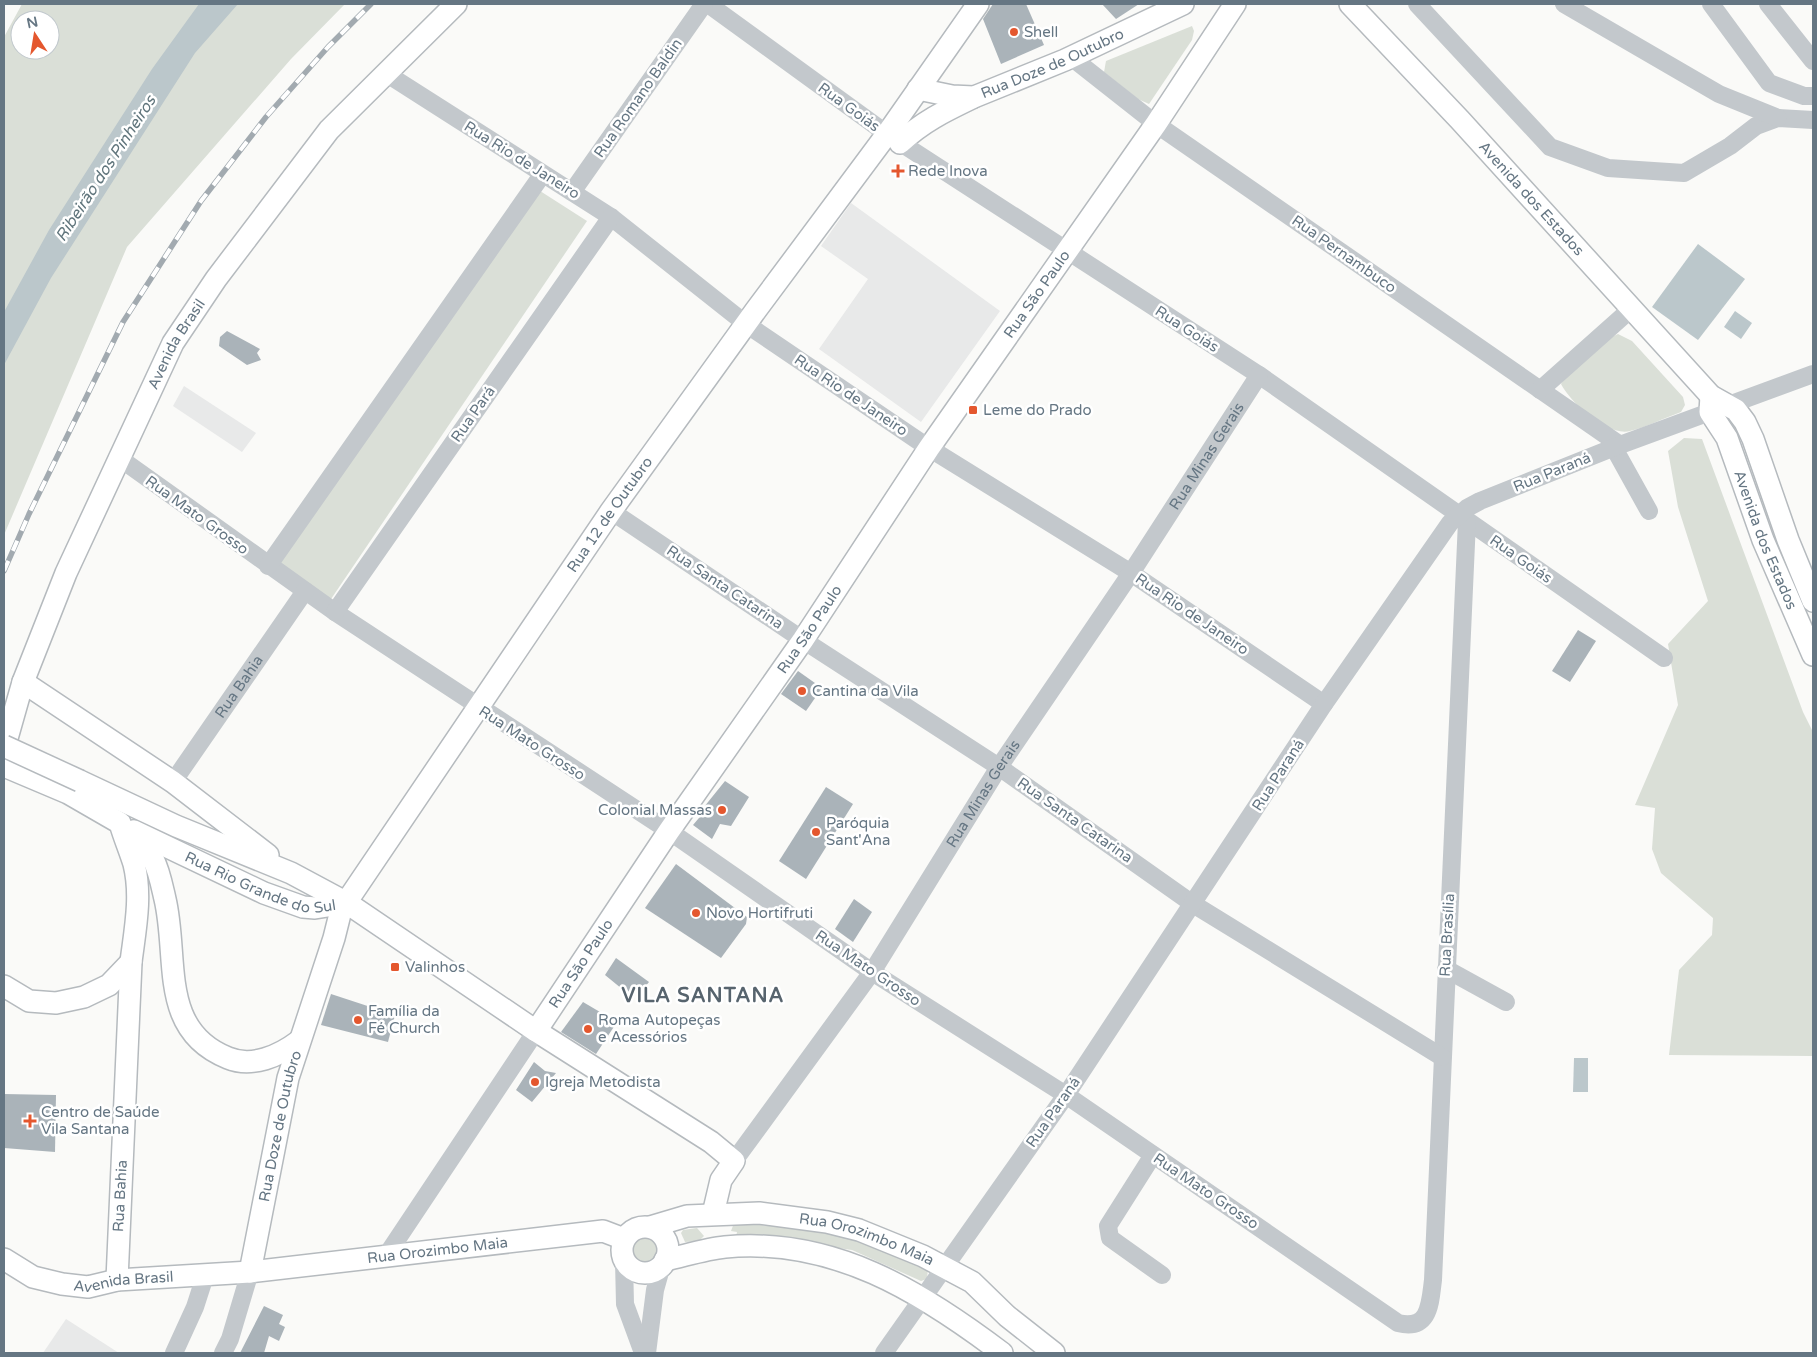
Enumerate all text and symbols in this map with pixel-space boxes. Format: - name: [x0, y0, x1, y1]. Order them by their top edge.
- north arrow: [10, 10, 60, 60]
- text: N: [25, 13, 40, 32]
- place label: Shell: [1024, 23, 1058, 41]
- street label: Rua Doze de Outubro: [978, 24, 1127, 102]
- marker: Shell: [1008, 26, 1020, 38]
- street label: Rua Romano Baldin: [590, 35, 686, 161]
- street label: Rua Goiás: [815, 79, 883, 135]
- water label: Ribeirão dos Pinheiros: [51, 91, 161, 245]
- street label: Rua Rio de Janeiro: [461, 117, 583, 203]
- street label: Avenida dos Estados: [1475, 138, 1588, 259]
- place label: Rede Inova: [908, 162, 988, 180]
- marker: Rede Inova: [892, 165, 904, 177]
- street label: Rua Pernambuco: [1288, 211, 1400, 297]
- street label: Rua São Paulo: [1000, 247, 1074, 341]
- street label: Avenida Brasil: [144, 296, 209, 392]
- street label: Rua Goiás: [1152, 302, 1222, 356]
- street label: Rua Rio de Janeiro: [791, 350, 911, 440]
- street label: Rua Pará: [447, 382, 499, 446]
- street label: Rua Minas Gerais: [1165, 399, 1248, 513]
- place label: Leme do Prado: [983, 401, 1092, 419]
- marker: Leme do Prado: [967, 404, 979, 416]
- street label: Rua Paraná: [1511, 448, 1593, 496]
- street label: Rua 12 de Outubro: [563, 453, 656, 576]
- street label: Avenida dos Estados: [1730, 468, 1801, 612]
- street label: Rua Mato Grosso: [142, 472, 252, 558]
- street label: Rua Goiás: [1486, 531, 1556, 587]
- street label: Rua Santa Catarina: [663, 541, 787, 633]
- street label: Rua Rio de Janeiro: [1132, 569, 1252, 659]
- street label: Rua São Paulo: [773, 582, 846, 677]
- street label: Rua Bahia: [211, 652, 267, 721]
- place label: Cantina da Vila: [812, 682, 919, 700]
- marker: Cantina da Vila: [796, 685, 808, 697]
- street label: Rua Mato Grosso: [476, 702, 588, 784]
- street label: Rua Minas Gerais: [942, 736, 1024, 851]
- street label: Rua Paraná: [1248, 736, 1308, 814]
- street label: Rua Santa Catarina: [1014, 773, 1136, 867]
- place label: Colonial Massas: [598, 801, 712, 819]
- marker: Colonial Massas: [716, 804, 728, 816]
- place label: Paróquia Sant'Ana: [826, 814, 890, 849]
- marker: Paróquia Sant'Ana: [810, 826, 822, 838]
- street label: Rua Rio Grande do Sul: [182, 848, 337, 917]
- street label: Rua Brasília: [1436, 893, 1458, 977]
- place label: Novo Hortifruti: [706, 904, 813, 922]
- marker: Novo Hortifruti: [690, 907, 702, 919]
- street label: Rua São Paulo: [545, 916, 617, 1011]
- street label: Rua Mato Grosso: [812, 926, 924, 1010]
- place label: Valinhos: [405, 958, 465, 976]
- marker: Valinhos: [389, 961, 401, 973]
- district label: VILA SANTANA: [622, 984, 784, 1008]
- place label: Família da Fé Church: [368, 1002, 440, 1037]
- place label: Roma Autopeças e Acessórios: [598, 1011, 720, 1046]
- marker: Família da Fé Church: [352, 1014, 364, 1026]
- marker: Roma Autopeças e Acessórios: [582, 1023, 594, 1035]
- street label: Rua Doze de Outubro: [255, 1048, 305, 1203]
- place label: Igreja Metodista: [545, 1073, 661, 1091]
- street label: Rua Paraná: [1022, 1073, 1084, 1151]
- marker: Igreja Metodista: [529, 1076, 541, 1088]
- place label: Centro de Saúde Vila Santana: [41, 1103, 159, 1138]
- marker: Centro de Saúde Vila Santana: [23, 1114, 37, 1128]
- street label: Rua Mato Grosso: [1150, 1149, 1262, 1233]
- street label: Rua Bahia: [109, 1159, 131, 1233]
- street label: Rua Orozimbo Maia: [798, 1209, 937, 1269]
- street label: Rua Orozimbo Maia: [366, 1233, 509, 1267]
- street label: Avenida Brasil: [72, 1268, 174, 1296]

